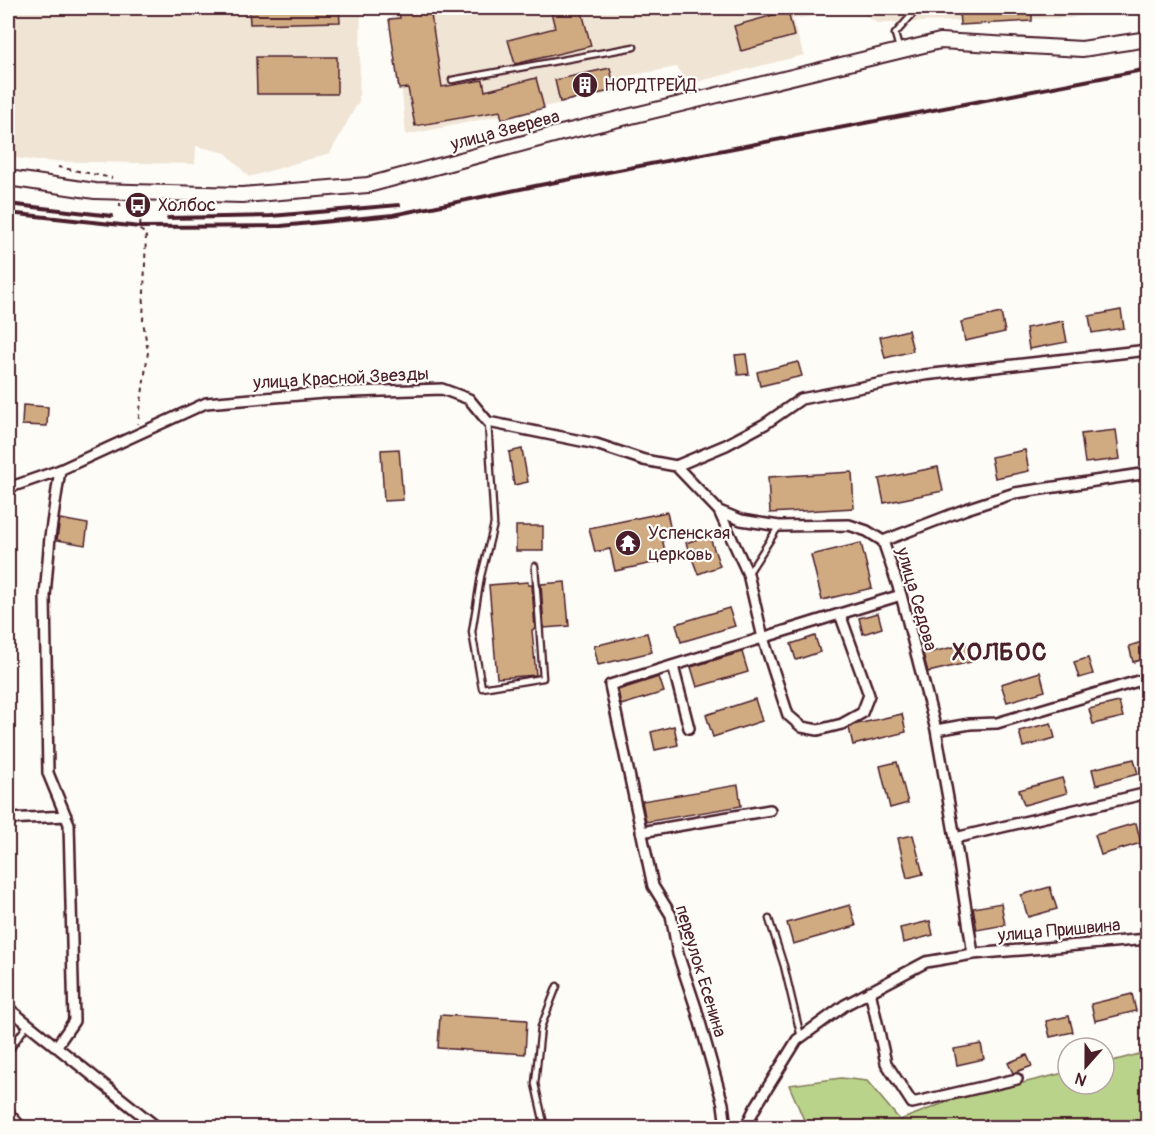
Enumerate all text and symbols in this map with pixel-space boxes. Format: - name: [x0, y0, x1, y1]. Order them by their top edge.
- building icon: НОРДТРЕЙД: [570, 70, 600, 100]
- place label: НОРДТРЕЙД: [604, 74, 697, 97]
- street label: улица Зверева: [447, 105, 562, 156]
- bus stop icon: Холбос: [123, 190, 153, 220]
- place label: Холбос: [158, 194, 216, 217]
- street label: улица Красной Звезды: [252, 362, 429, 395]
- place label: Успенская церковь: [648, 522, 730, 566]
- temple icon: Успенская церковь: [613, 528, 643, 558]
- street label: улица Седова: [891, 544, 942, 653]
- district label: ХОЛБОС: [952, 638, 1048, 667]
- street label: переулок Есенина: [669, 902, 732, 1040]
- street label: улица Пришвина: [996, 914, 1121, 947]
- north arrow: [1056, 1036, 1116, 1096]
- text: N: [1072, 1068, 1090, 1090]

